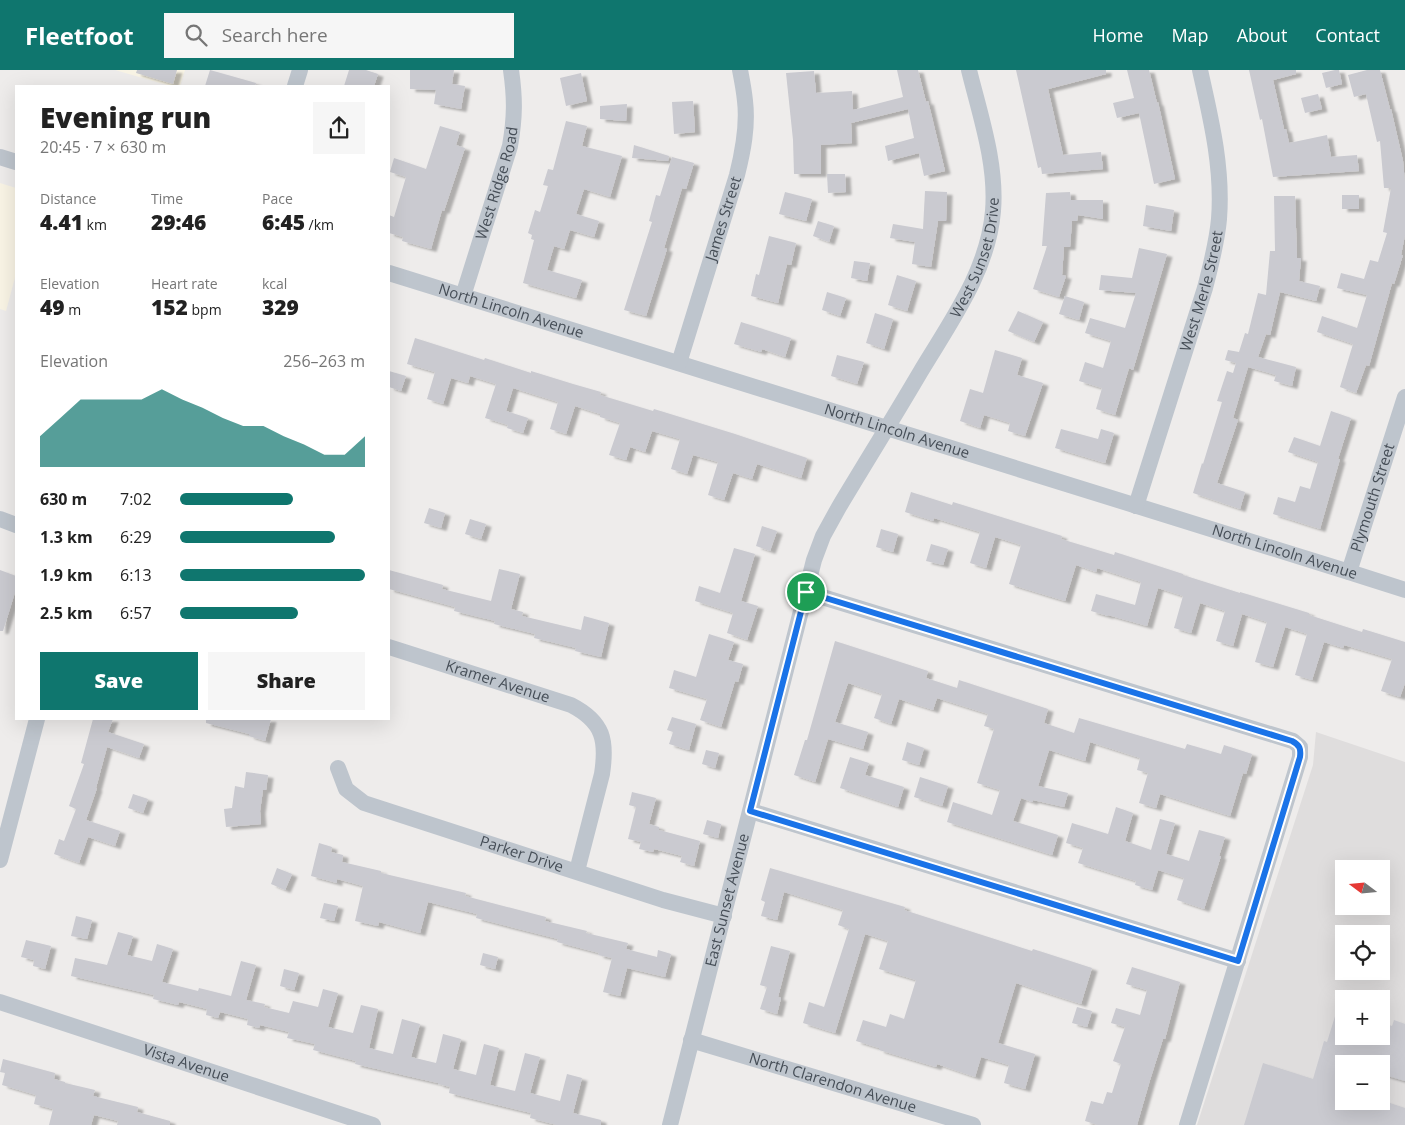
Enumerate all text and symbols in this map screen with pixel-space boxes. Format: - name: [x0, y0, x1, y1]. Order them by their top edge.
- search box: [164, 13, 514, 58]
- text: Fleetfoot: [25, 19, 134, 52]
- icon: search: [182, 21, 210, 49]
- text: Search here: [222, 22, 328, 48]
- text: Home: [1093, 23, 1143, 47]
- text: Map: [1171, 23, 1209, 47]
- text: About: [1237, 23, 1287, 47]
- text: Contact: [1315, 23, 1380, 47]
- text: Evening run: [40, 98, 211, 136]
- button: share: [313, 102, 365, 154]
- street label: West Ridge Road: [470, 125, 522, 242]
- text: 20:45 · 7 × 630 m: [40, 136, 166, 158]
- street label: James Street: [699, 174, 745, 265]
- text: Distance: [40, 189, 96, 208]
- text: Time: [151, 189, 183, 208]
- text: Pace: [262, 189, 293, 208]
- street label: West Sunset Drive: [945, 197, 1003, 321]
- text: 4.41: [40, 208, 83, 236]
- text: 29:46: [151, 208, 206, 236]
- text: 6:45: [262, 208, 305, 236]
- text: km: [83, 215, 107, 234]
- text: /km: [305, 215, 334, 234]
- street label: West Merle Street: [1175, 229, 1227, 354]
- text: Elevation: [40, 274, 99, 293]
- text: Heart rate: [151, 274, 218, 293]
- text: kcal: [262, 274, 287, 293]
- street label: North Lincoln Avenue: [436, 278, 587, 342]
- text: 49: [40, 293, 65, 321]
- text: 152: [151, 293, 188, 321]
- text: 329: [262, 293, 299, 321]
- text: m: [65, 300, 81, 319]
- text: bpm: [188, 300, 222, 319]
- text: Elevation: [40, 350, 108, 372]
- text: 256–263 m: [283, 350, 365, 372]
- street label: North Lincoln Avenue: [822, 398, 972, 462]
- street label: Plymouth Street: [1345, 441, 1399, 554]
- text: 630 m: [40, 488, 87, 510]
- text: 7:02: [120, 488, 152, 510]
- street label: North Lincoln Avenue: [1210, 519, 1360, 583]
- text: 1.3 km: [40, 526, 93, 548]
- text: 6:29: [120, 526, 152, 548]
- text: 1.9 km: [40, 564, 93, 586]
- text: 6:13: [120, 564, 152, 586]
- pin: [785, 571, 827, 613]
- icon: arrive: [792, 578, 820, 606]
- text: 2.5 km: [40, 602, 93, 624]
- text: 6:57: [120, 602, 152, 624]
- button: Save: [40, 652, 198, 710]
- button: Share: [208, 652, 365, 710]
- street label: Kramer Avenue: [443, 655, 553, 707]
- street label: Parker Drive: [478, 830, 566, 876]
- street label: East Sunset Avenue: [700, 831, 753, 969]
- north arrow: [1335, 860, 1390, 915]
- map controls: [1335, 860, 1390, 1110]
- button: locate: [1335, 925, 1390, 980]
- button: +: [1335, 990, 1390, 1045]
- street label: Vista Avenue: [141, 1039, 232, 1086]
- street label: North Clarendon Avenue: [747, 1047, 919, 1116]
- button: −: [1335, 1055, 1390, 1110]

